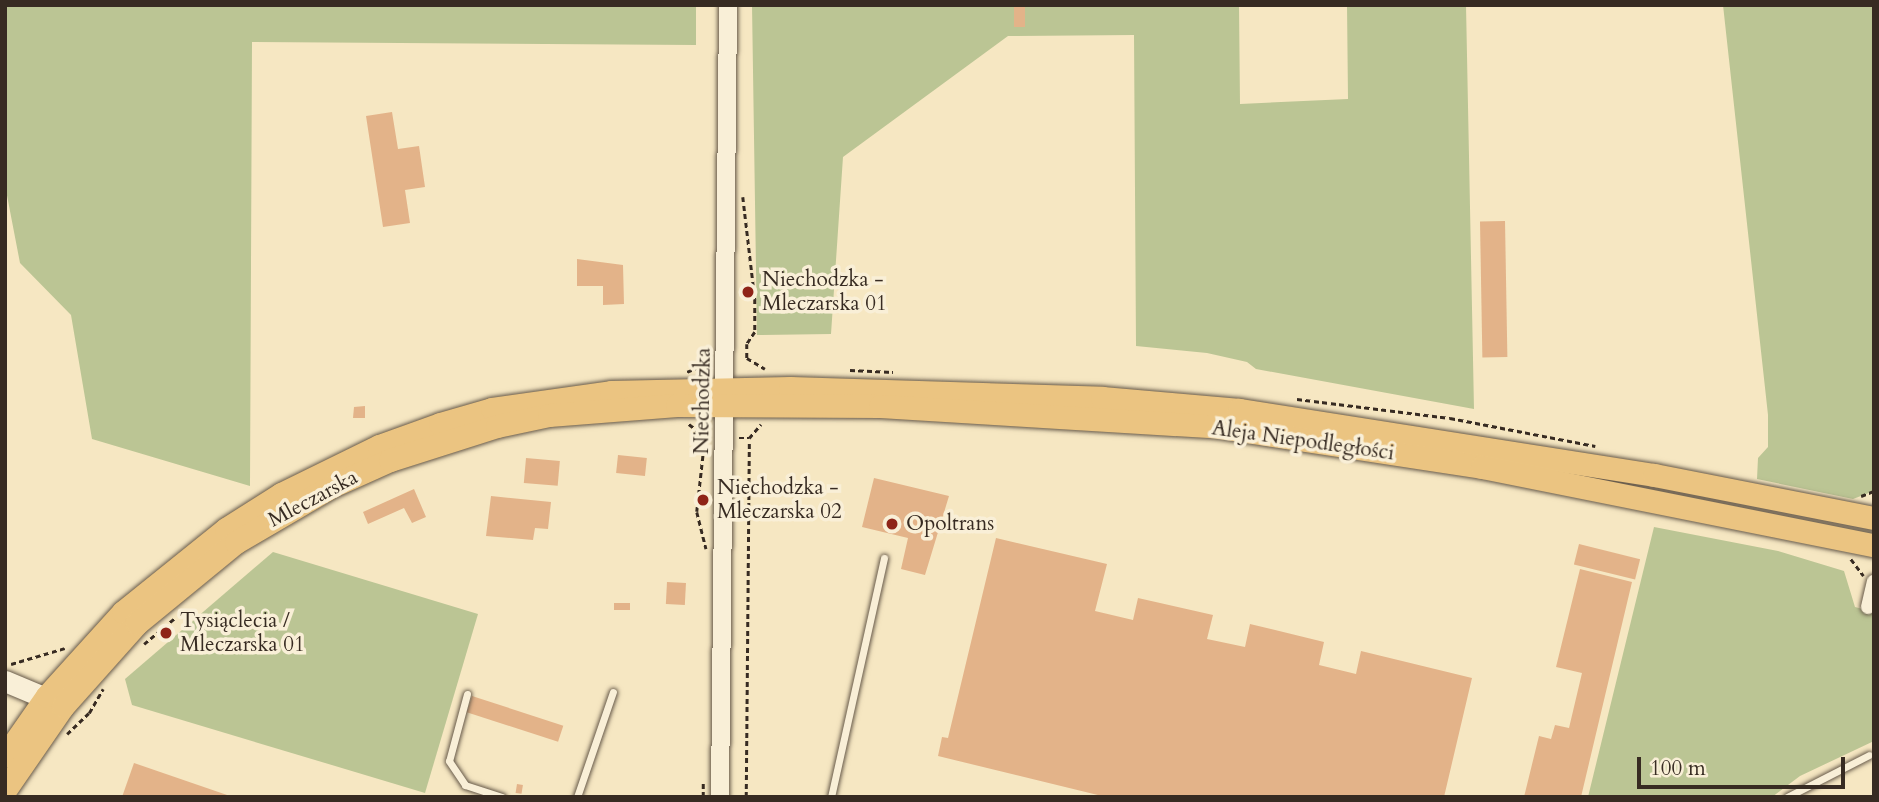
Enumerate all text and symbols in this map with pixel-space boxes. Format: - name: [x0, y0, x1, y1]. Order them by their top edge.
- place label: Niechodzka - Mleczarska 01: [762, 267, 887, 317]
- marker: Niechodzka - Mleczarska 01: [740, 284, 756, 300]
- street label: Niechodzka: [689, 347, 717, 455]
- street label: Aleja Niepodległości: [1210, 416, 1396, 466]
- street label: Mleczarska: [264, 465, 362, 533]
- place label: Niechodzka - Mleczarska 02: [717, 475, 842, 525]
- marker: Niechodzka - Mleczarska 02: [695, 492, 711, 508]
- place label: Opoltrans: [906, 511, 994, 537]
- marker: Opoltrans: [884, 516, 900, 532]
- place label: Tysiąclecia / Mleczarska 01: [180, 608, 305, 658]
- marker: Tysiąclecia / Mleczarska 01: [158, 625, 174, 641]
- scale bar: [1641, 742, 1849, 786]
- text: 100 m: [1650, 754, 1706, 783]

